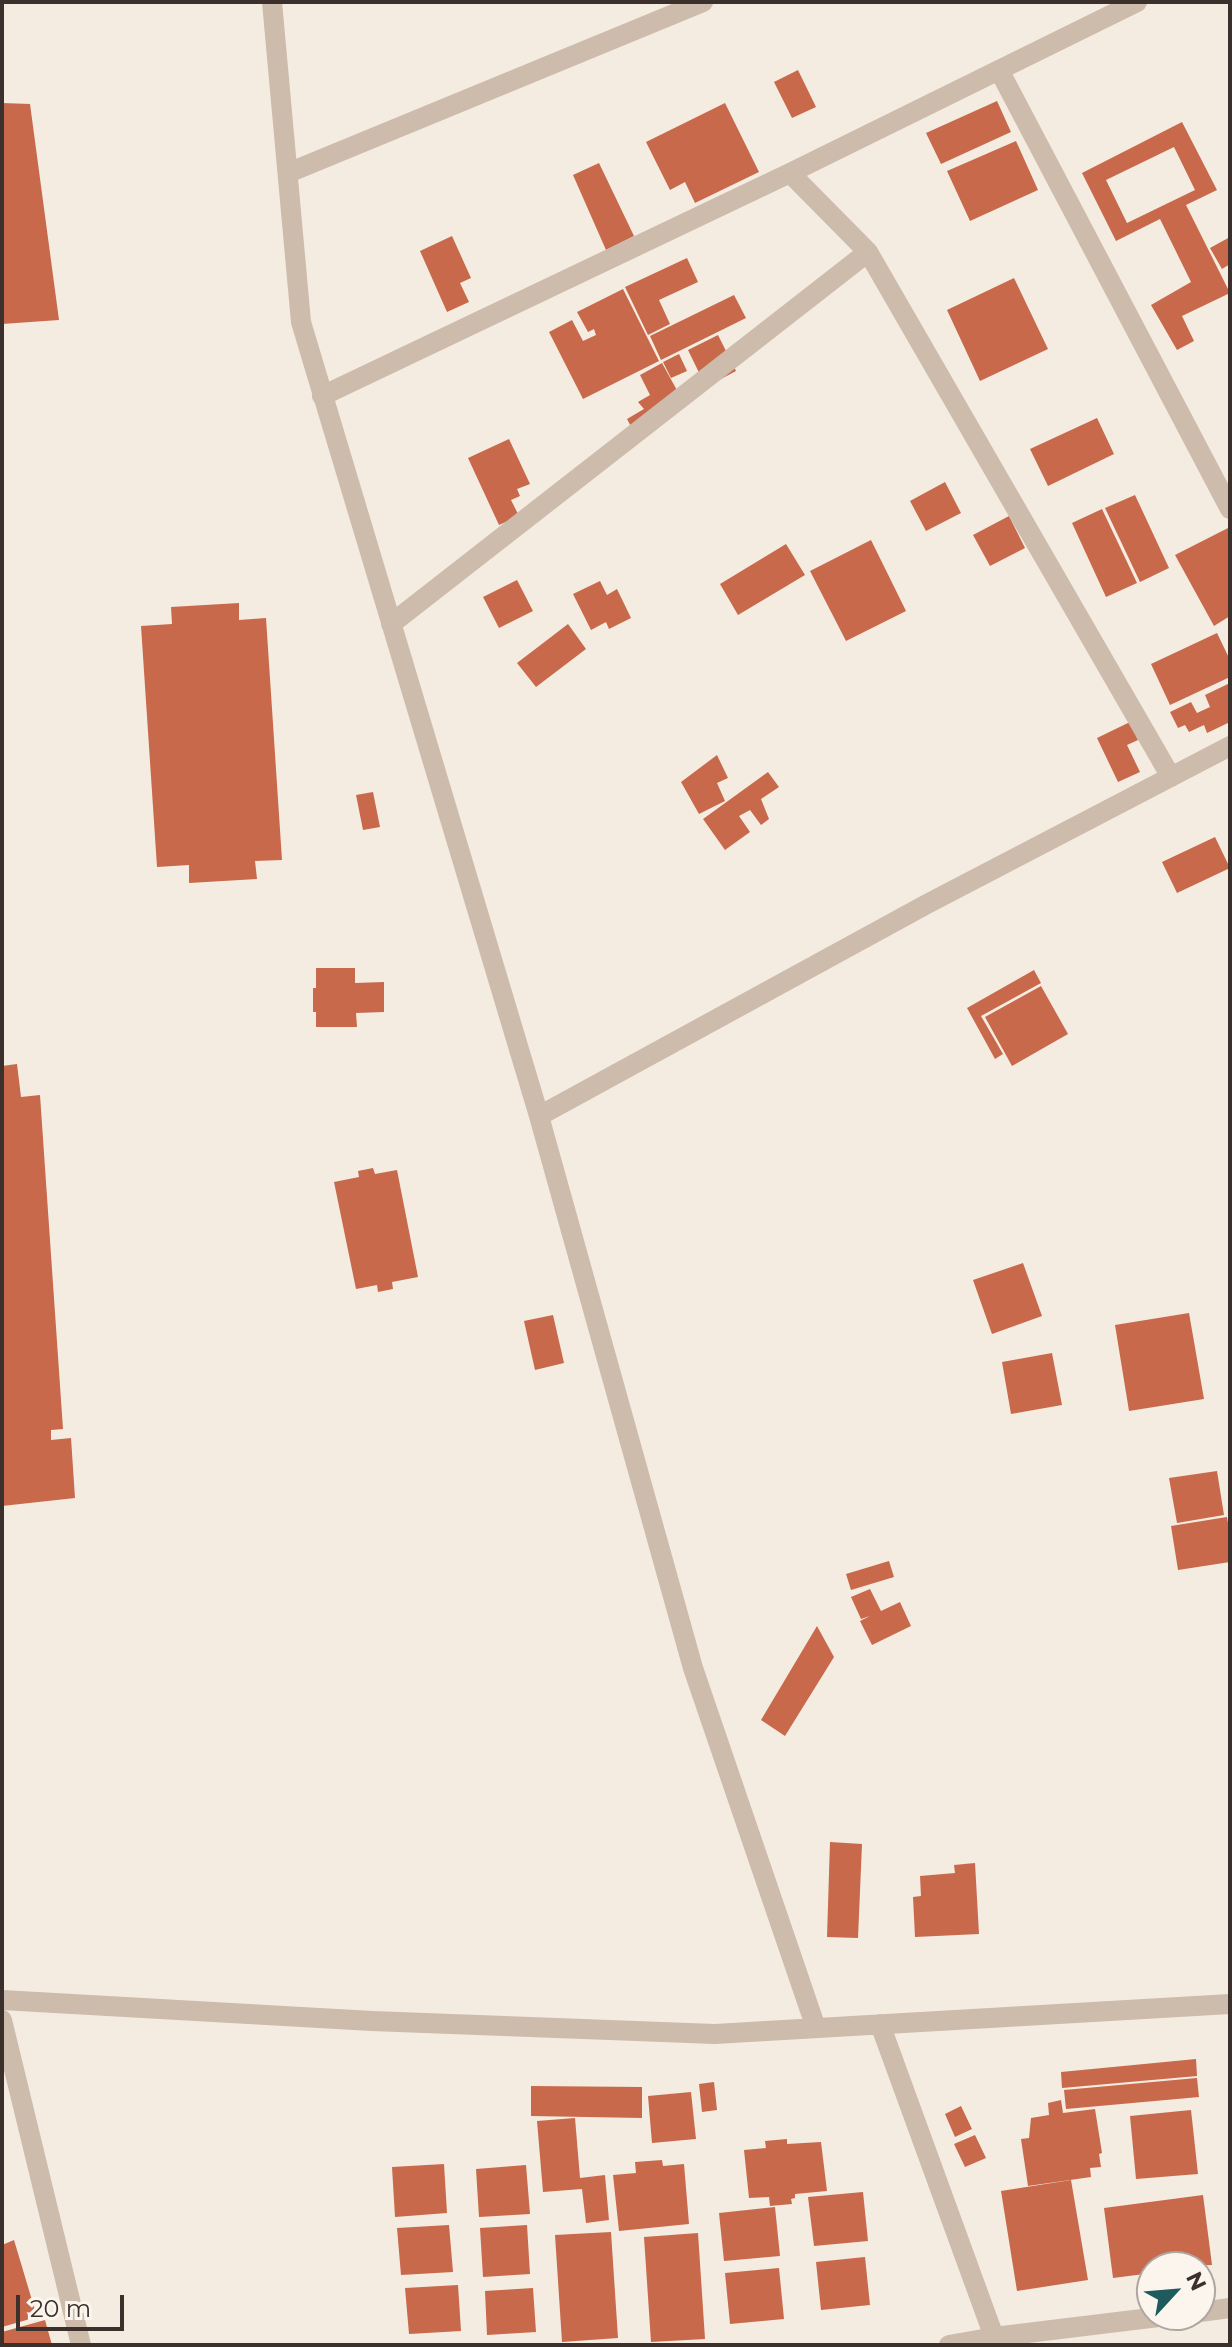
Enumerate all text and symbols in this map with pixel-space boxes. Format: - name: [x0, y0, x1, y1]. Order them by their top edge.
- north arrow: [1136, 2251, 1216, 2331]
- text: N: [1180, 2267, 1212, 2295]
- scale bar: [20, 2279, 128, 2329]
- text: 20 m: [30, 2294, 91, 2323]

